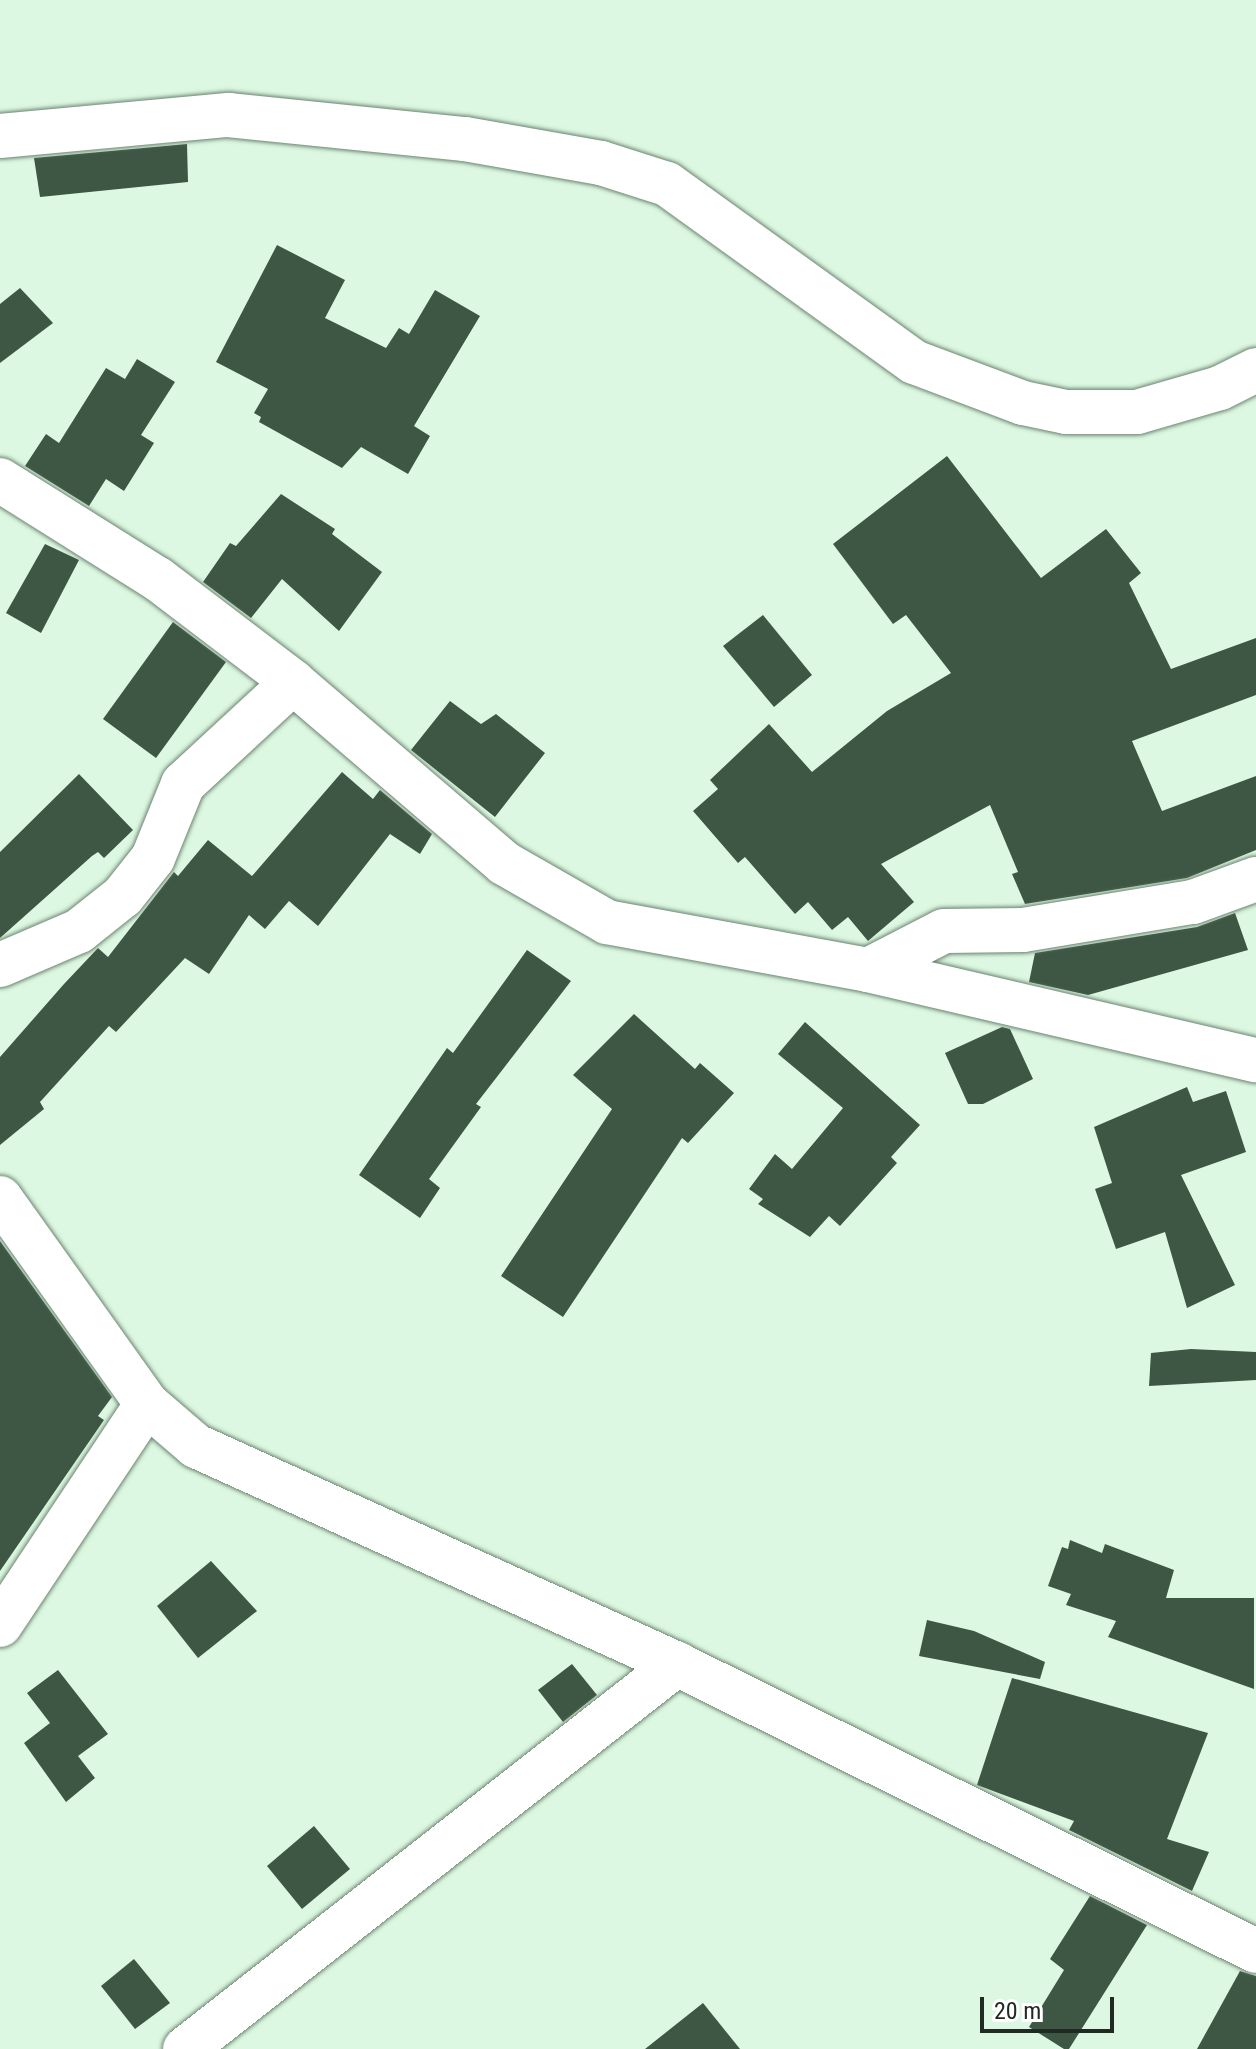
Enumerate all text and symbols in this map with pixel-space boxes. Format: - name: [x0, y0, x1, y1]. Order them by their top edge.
- scale bar: [984, 1981, 1118, 2031]
- text: 20 m: [994, 1997, 1041, 2025]

